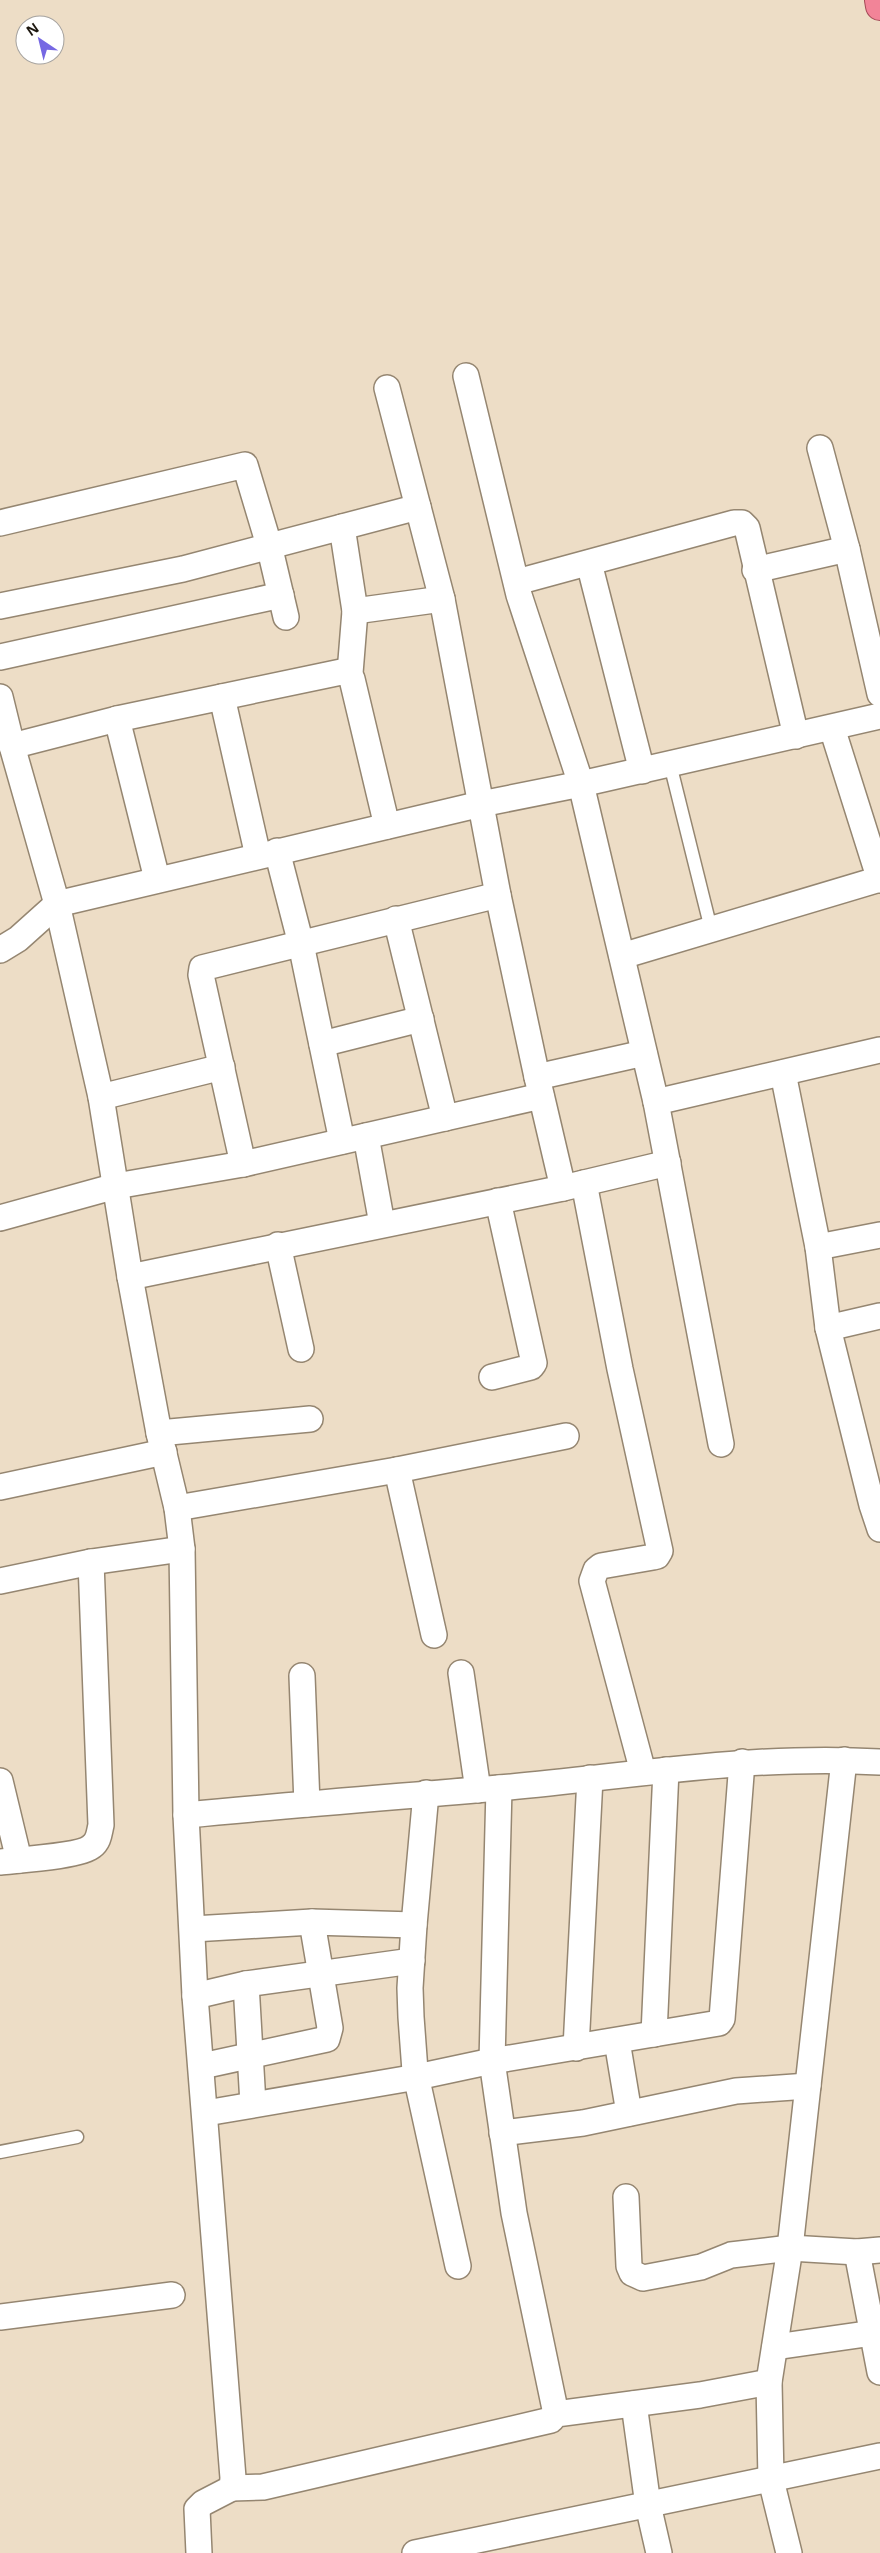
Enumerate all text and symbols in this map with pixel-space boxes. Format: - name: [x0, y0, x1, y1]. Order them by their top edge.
- north arrow: [15, 15, 65, 65]
- text: N: [22, 18, 42, 40]

